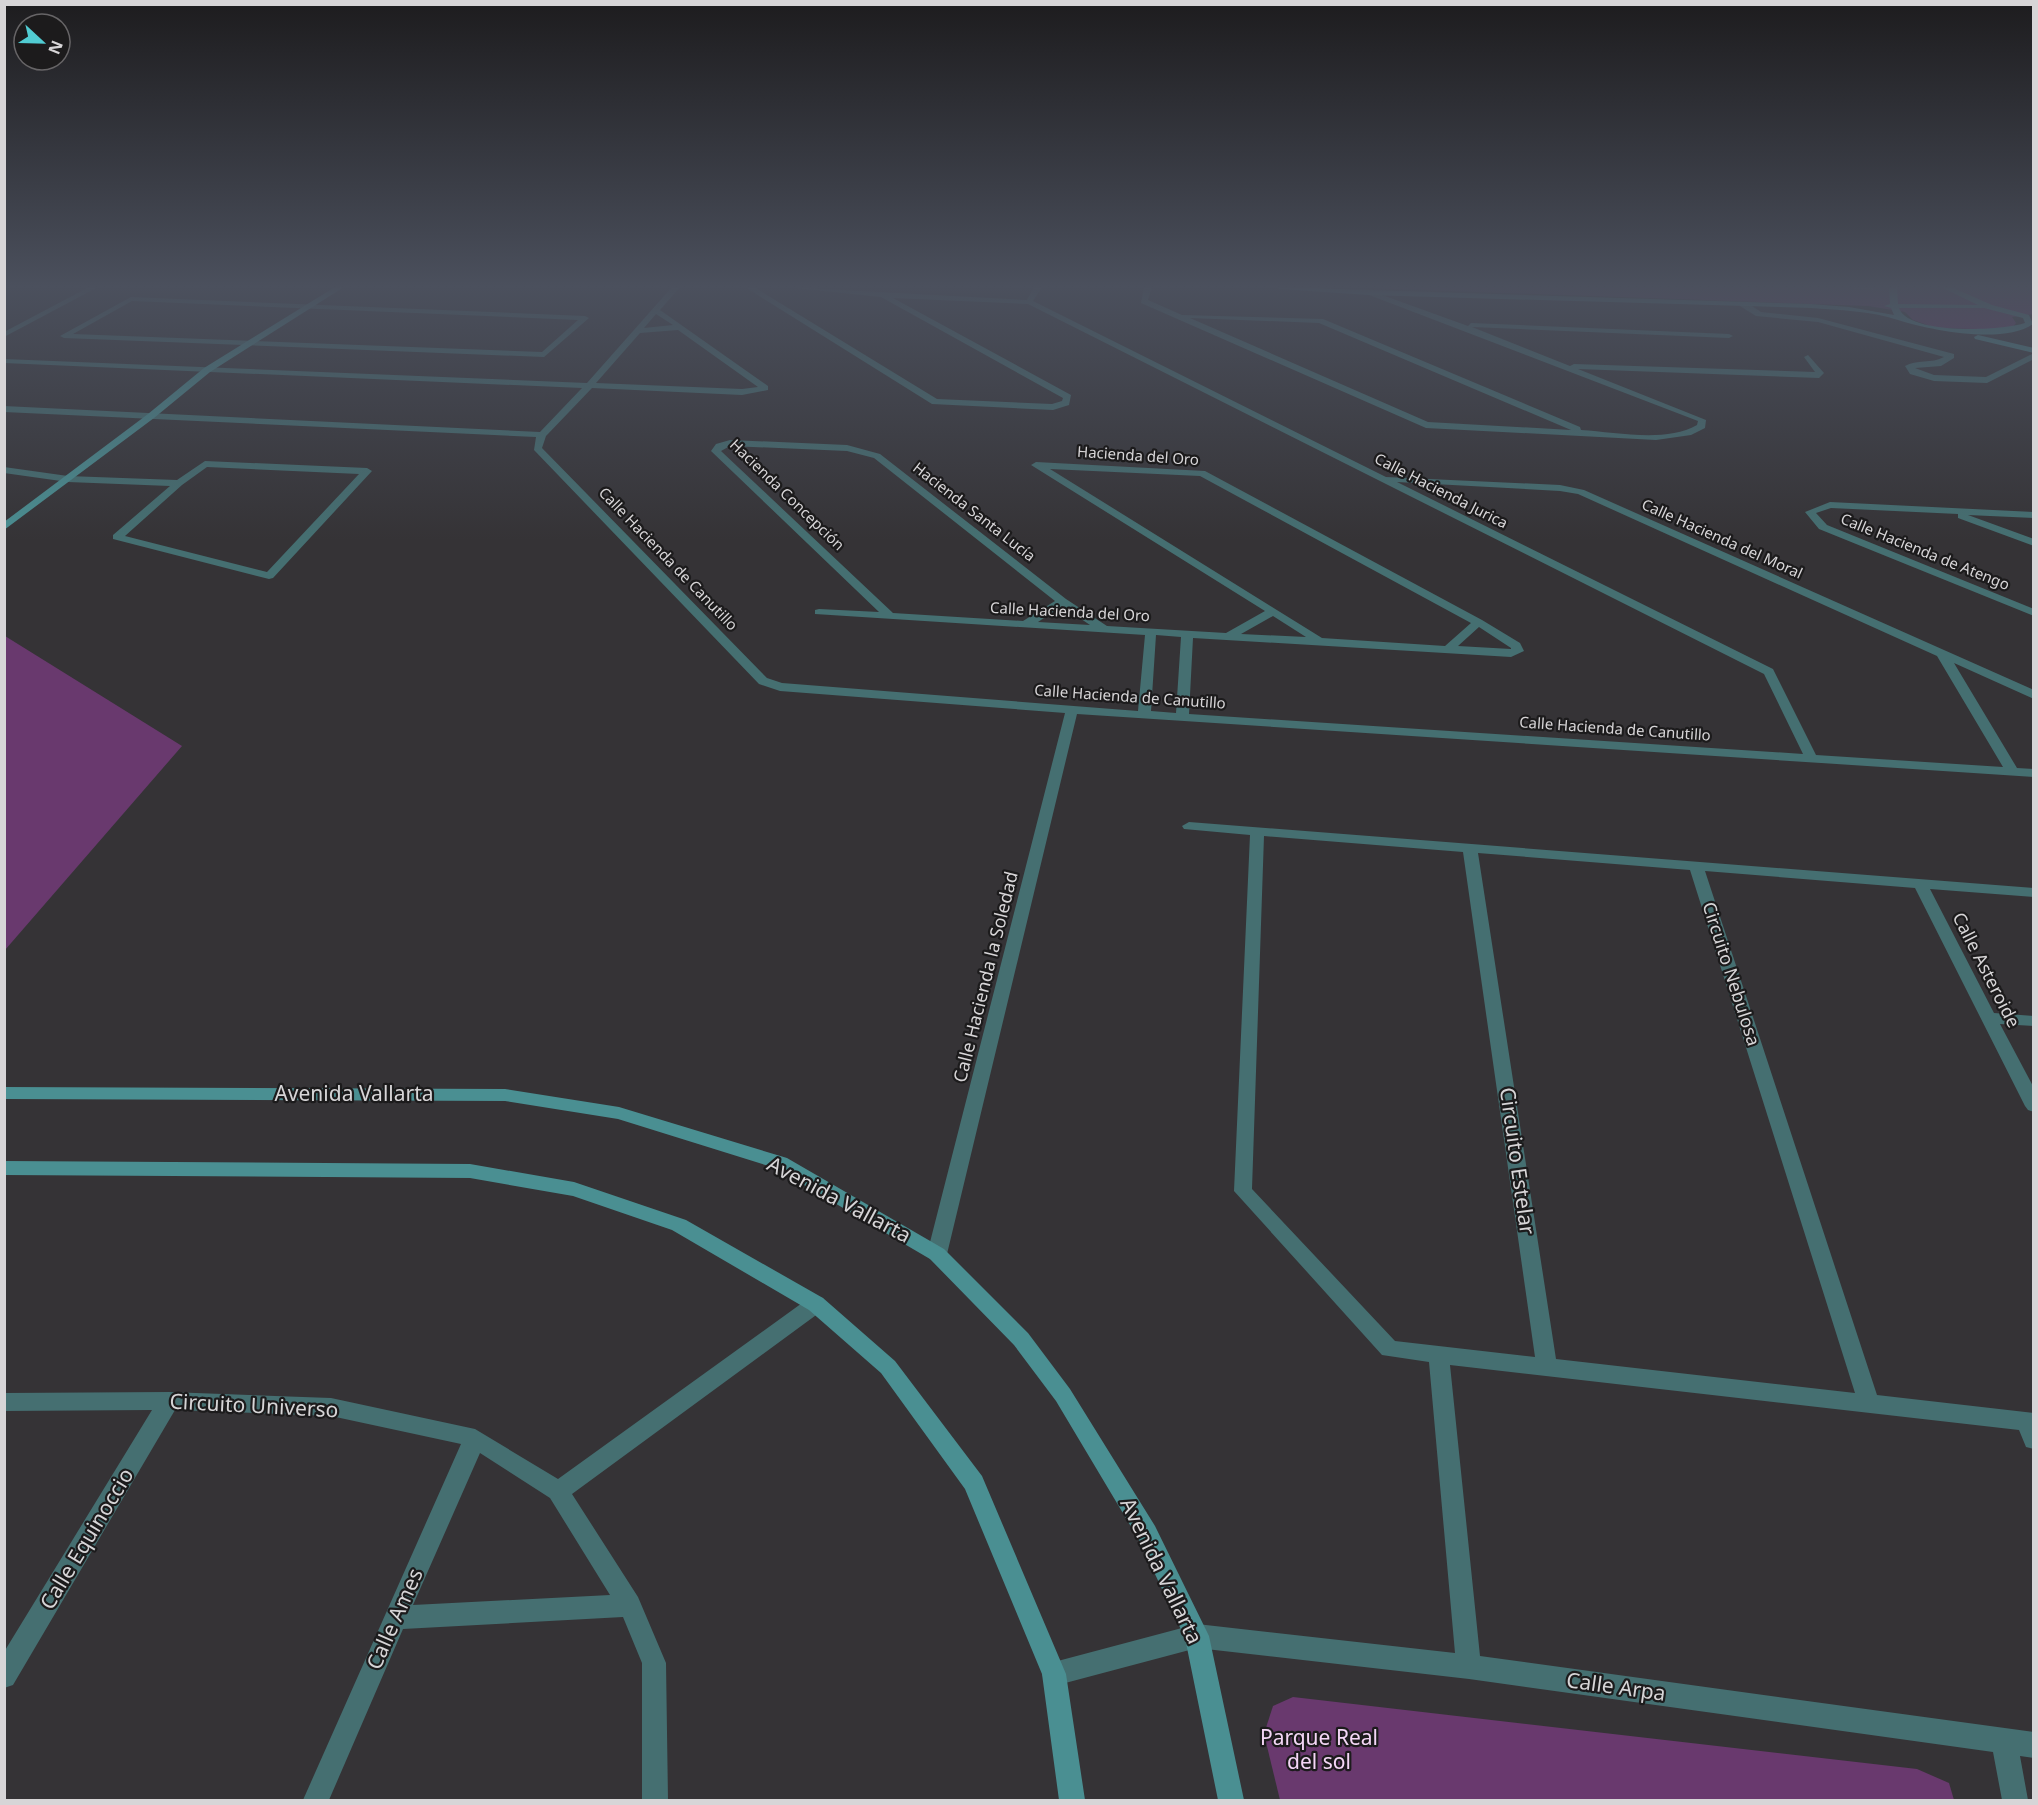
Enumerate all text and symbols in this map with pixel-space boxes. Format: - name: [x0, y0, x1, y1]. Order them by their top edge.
- north arrow: [12, 12, 72, 72]
- text: N: [43, 37, 69, 58]
- street label: Hacienda Concepción: [726, 434, 849, 554]
- street label: Hacienda del Oro: [1077, 441, 1200, 469]
- street label: Calle Hacienda Jurica: [1371, 448, 1511, 532]
- street label: Hacienda Santa Lucía: [909, 457, 1040, 565]
- street label: Calle Hacienda de Canutillo: [595, 482, 743, 634]
- street label: Calle Hacienda del Moral: [1639, 494, 1806, 583]
- street label: Calle Hacienda de Atengo: [1838, 508, 2013, 594]
- street label: Calle Hacienda del Oro: [990, 597, 1150, 625]
- street label: Calle Hacienda de Canutillo: [1034, 679, 1227, 713]
- street label: Calle Hacienda de Canutillo: [1519, 711, 1712, 745]
- street label: Calle Hacienda la Soledad: [947, 869, 1023, 1085]
- street label: Circuito Nebulosa: [1697, 899, 1767, 1049]
- street label: Calle Asteroide: [1948, 908, 2026, 1031]
- street label: Avenida Vallarta: [274, 1079, 434, 1107]
- street label: Circuito Estelar: [1494, 1086, 1542, 1237]
- street label: Avenida Vallarta: [763, 1149, 916, 1249]
- street label: Circuito Universo: [169, 1387, 339, 1423]
- street label: Calle Equinoccio: [33, 1463, 139, 1614]
- street label: Avenida Vallarta: [1114, 1493, 1209, 1648]
- street label: Calle Ames: [359, 1563, 429, 1674]
- street label: Calle Arpa: [1565, 1665, 1668, 1707]
- park label: Parque Real del sol: [1260, 1723, 1378, 1775]

